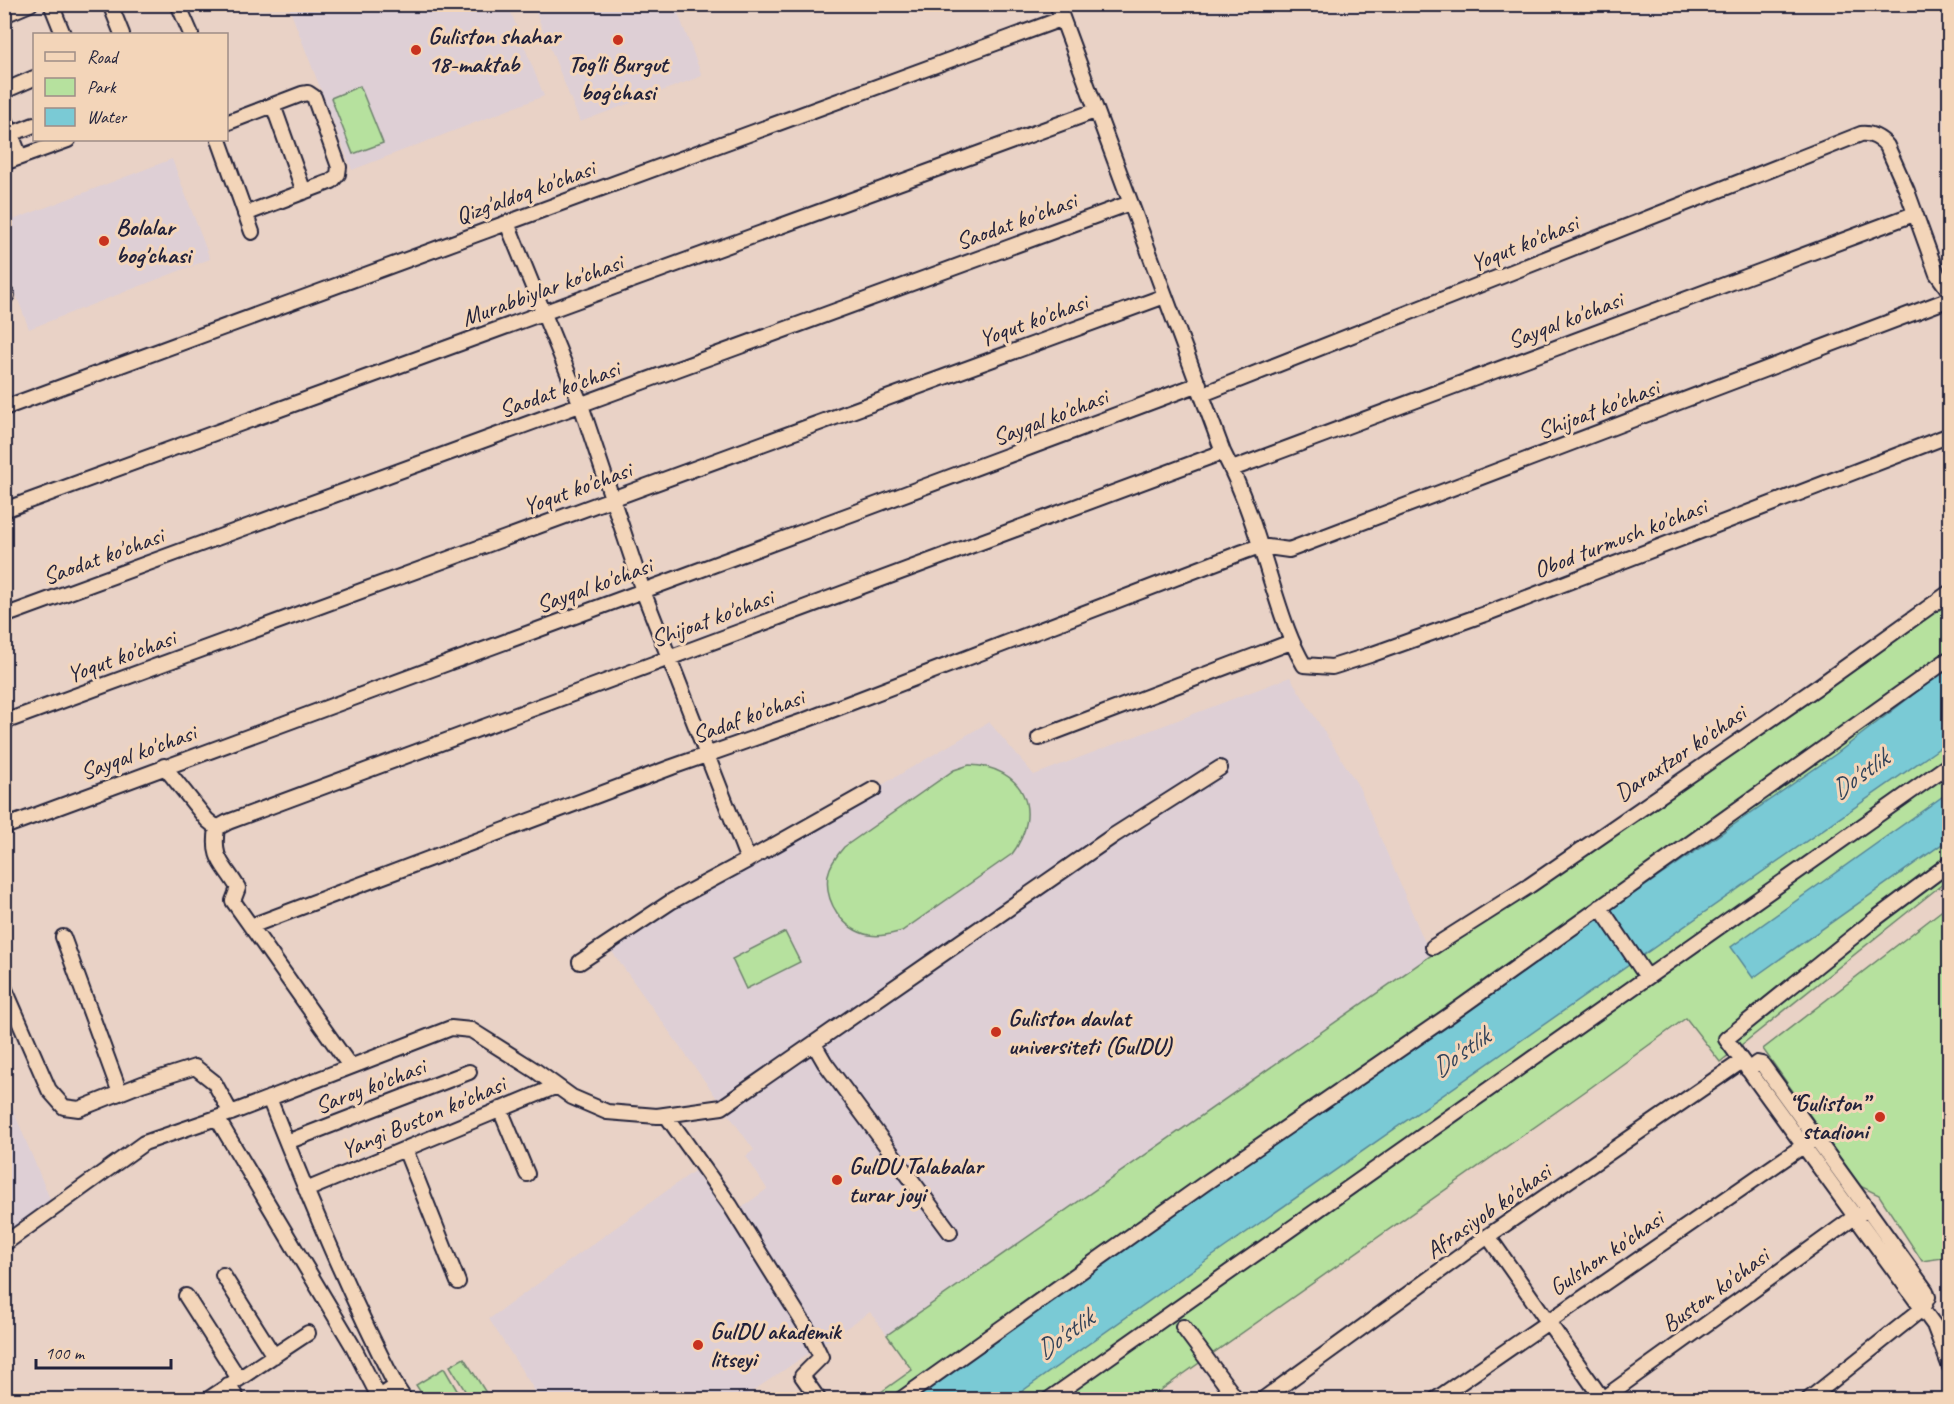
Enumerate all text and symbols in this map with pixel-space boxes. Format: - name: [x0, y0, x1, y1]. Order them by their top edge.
- place label: Guliston shahar 18-maktab: [428, 21, 562, 79]
- legend: [33, 33, 228, 141]
- marker: Tog'li Burgut bog'chasi: [611, 33, 625, 47]
- marker: Guliston shahar 18-maktab: [409, 43, 423, 57]
- text: Road: [87, 46, 120, 68]
- place label: Tog'li Burgut bog'chasi: [568, 49, 671, 107]
- text: Park: [87, 76, 117, 98]
- text: Water: [87, 106, 128, 128]
- street label: Qizg'aldoq ko'chasi: [451, 152, 601, 231]
- street label: Saodat ko'chasi: [952, 184, 1083, 257]
- street label: Yoqut ko'chasi: [1466, 207, 1585, 278]
- place label: Bolalar bog'chasi: [116, 212, 194, 270]
- marker: Bolalar bog'chasi: [97, 234, 111, 248]
- street label: Murabbiylar ko'chasi: [457, 246, 629, 333]
- street label: Sayqal ko'chasi: [1503, 283, 1629, 356]
- street label: Yoqut ko'chasi: [975, 286, 1094, 353]
- street label: Saodat ko'chasi: [495, 352, 626, 425]
- street label: Shijoat ko'chasi: [1533, 371, 1665, 446]
- street label: Sayqal ko'chasi: [988, 380, 1114, 453]
- street label: Yoqut ko'chasi: [519, 454, 638, 521]
- street label: Obod turmush ko'chasi: [1529, 490, 1713, 585]
- street label: Saodat ko'chasi: [39, 519, 170, 592]
- street label: Sayqal ko'chasi: [532, 549, 658, 620]
- street label: Shijoat ko'chasi: [647, 581, 779, 654]
- street label: Yoqut ko'chasi: [63, 622, 182, 689]
- street label: Sadaf ko'chasi: [688, 681, 810, 750]
- street label: Daraxtzor ko'chasi: [1609, 697, 1753, 808]
- street label: Sayqal ko'chasi: [76, 716, 202, 787]
- water label: Do'stlik: [1824, 740, 1898, 806]
- place label: Guliston davlat universiteti (GulDU): [1008, 1003, 1174, 1061]
- water label: Do'stlik: [1425, 1018, 1500, 1084]
- marker: Guliston davlat universiteti (GulDU): [989, 1025, 1003, 1039]
- street label: Saroy ko'chasi: [311, 1050, 432, 1121]
- street label: Yangi Buston ko'chasi: [336, 1068, 512, 1165]
- place label: “Guliston” stadioni: [1789, 1088, 1874, 1146]
- marker: “Guliston” stadioni: [1873, 1110, 1887, 1124]
- place label: GulDU Talabalar turar joyi: [849, 1151, 985, 1209]
- street label: Afrasiyob ko'chasi: [1419, 1155, 1559, 1265]
- marker: GulDU Talabalar turar joyi: [830, 1173, 844, 1187]
- street label: Gulshon ko'chasi: [1543, 1202, 1671, 1302]
- street label: Buston ko'chasi: [1656, 1240, 1776, 1339]
- water label: Do'stlik: [1029, 1300, 1103, 1366]
- place label: GulDU akademik litseyi: [710, 1316, 843, 1374]
- scale bar: [36, 1332, 171, 1370]
- marker: GulDU akademik litseyi: [691, 1338, 705, 1352]
- text: 100 m: [45, 1342, 86, 1364]

